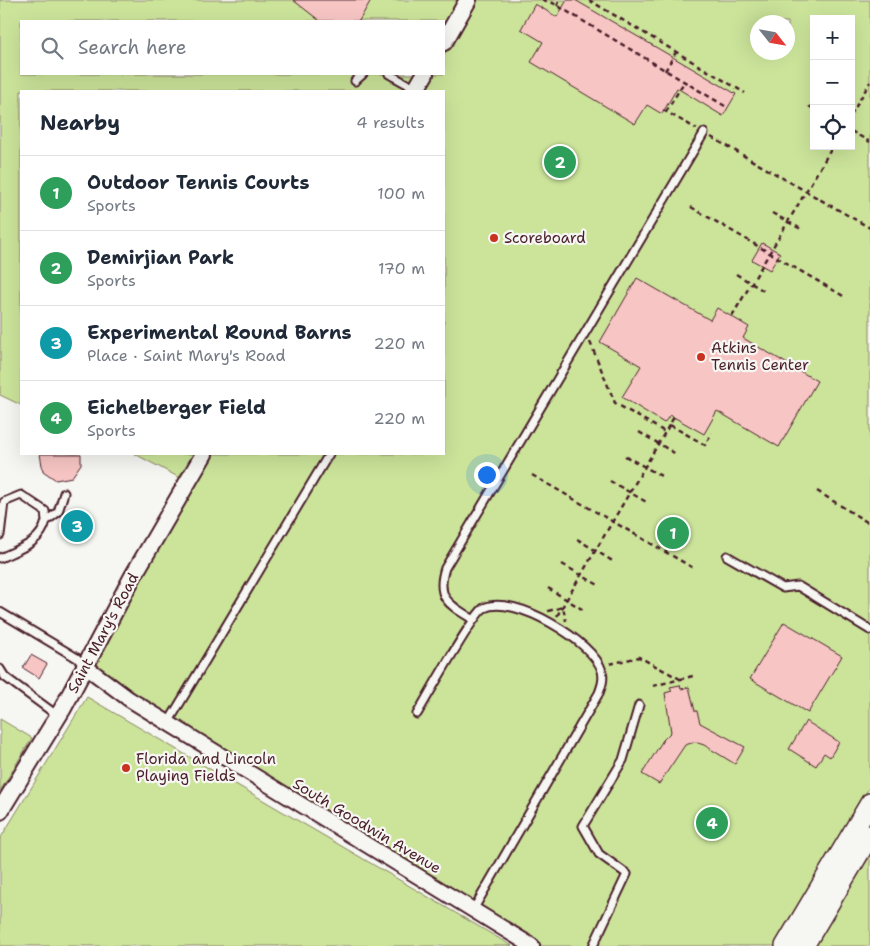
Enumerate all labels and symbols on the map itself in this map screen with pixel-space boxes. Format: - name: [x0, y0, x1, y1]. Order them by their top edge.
- north arrow: [750, 15, 795, 60]
- pin: 2: [544, 143, 576, 181]
- place label: Scoreboard: [504, 228, 586, 248]
- marker: Scoreboard: [488, 232, 500, 244]
- place label: Atkins Tennis Center: [711, 338, 809, 375]
- marker: Atkins Tennis Center: [695, 351, 707, 363]
- your location: [474, 462, 500, 488]
- pin: 3: [61, 507, 93, 545]
- pin: 1: [657, 514, 689, 552]
- street label: Saint Mary's Road: [63, 569, 143, 697]
- place label: Florida and Lincoln Playing Fields: [136, 749, 276, 786]
- marker: Florida and Lincoln Playing Fields: [120, 762, 132, 774]
- street label: South Goodwin Avenue: [289, 774, 445, 878]
- pin: 4: [696, 804, 728, 842]

